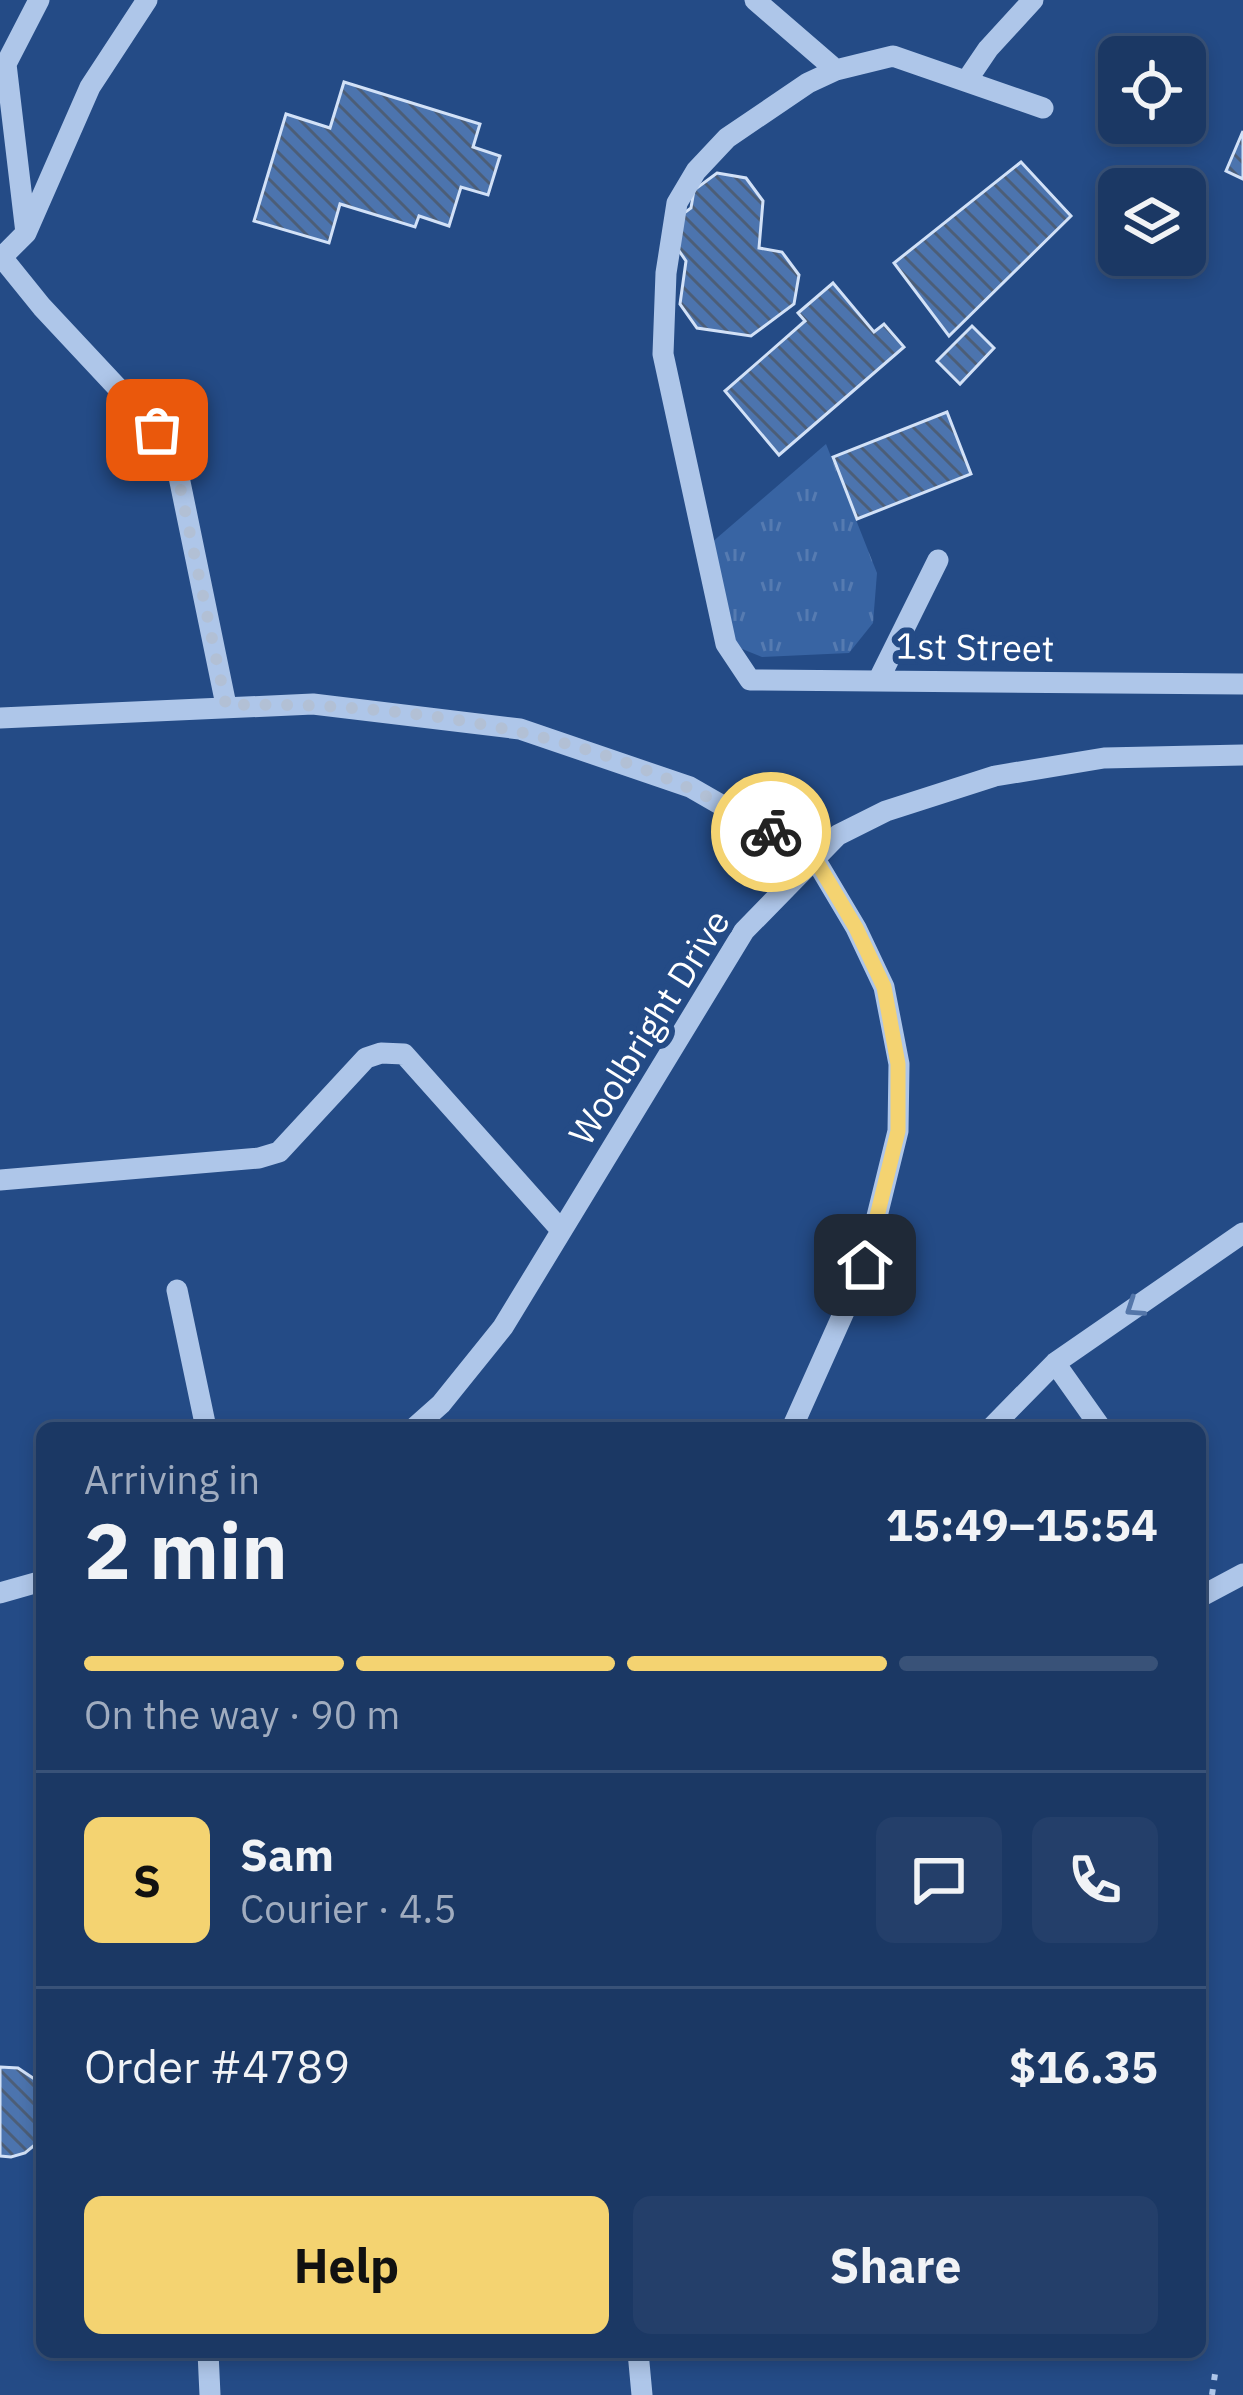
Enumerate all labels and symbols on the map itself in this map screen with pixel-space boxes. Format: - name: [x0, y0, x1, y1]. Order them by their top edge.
- pin: [106, 379, 208, 481]
- street label: 1st Street: [895, 622, 1055, 671]
- courier: [711, 772, 831, 892]
- street label: Woolbright Drive: [557, 900, 740, 1153]
- pin: [814, 1214, 916, 1316]
- one-way arrow: [1125, 1294, 1147, 1316]

